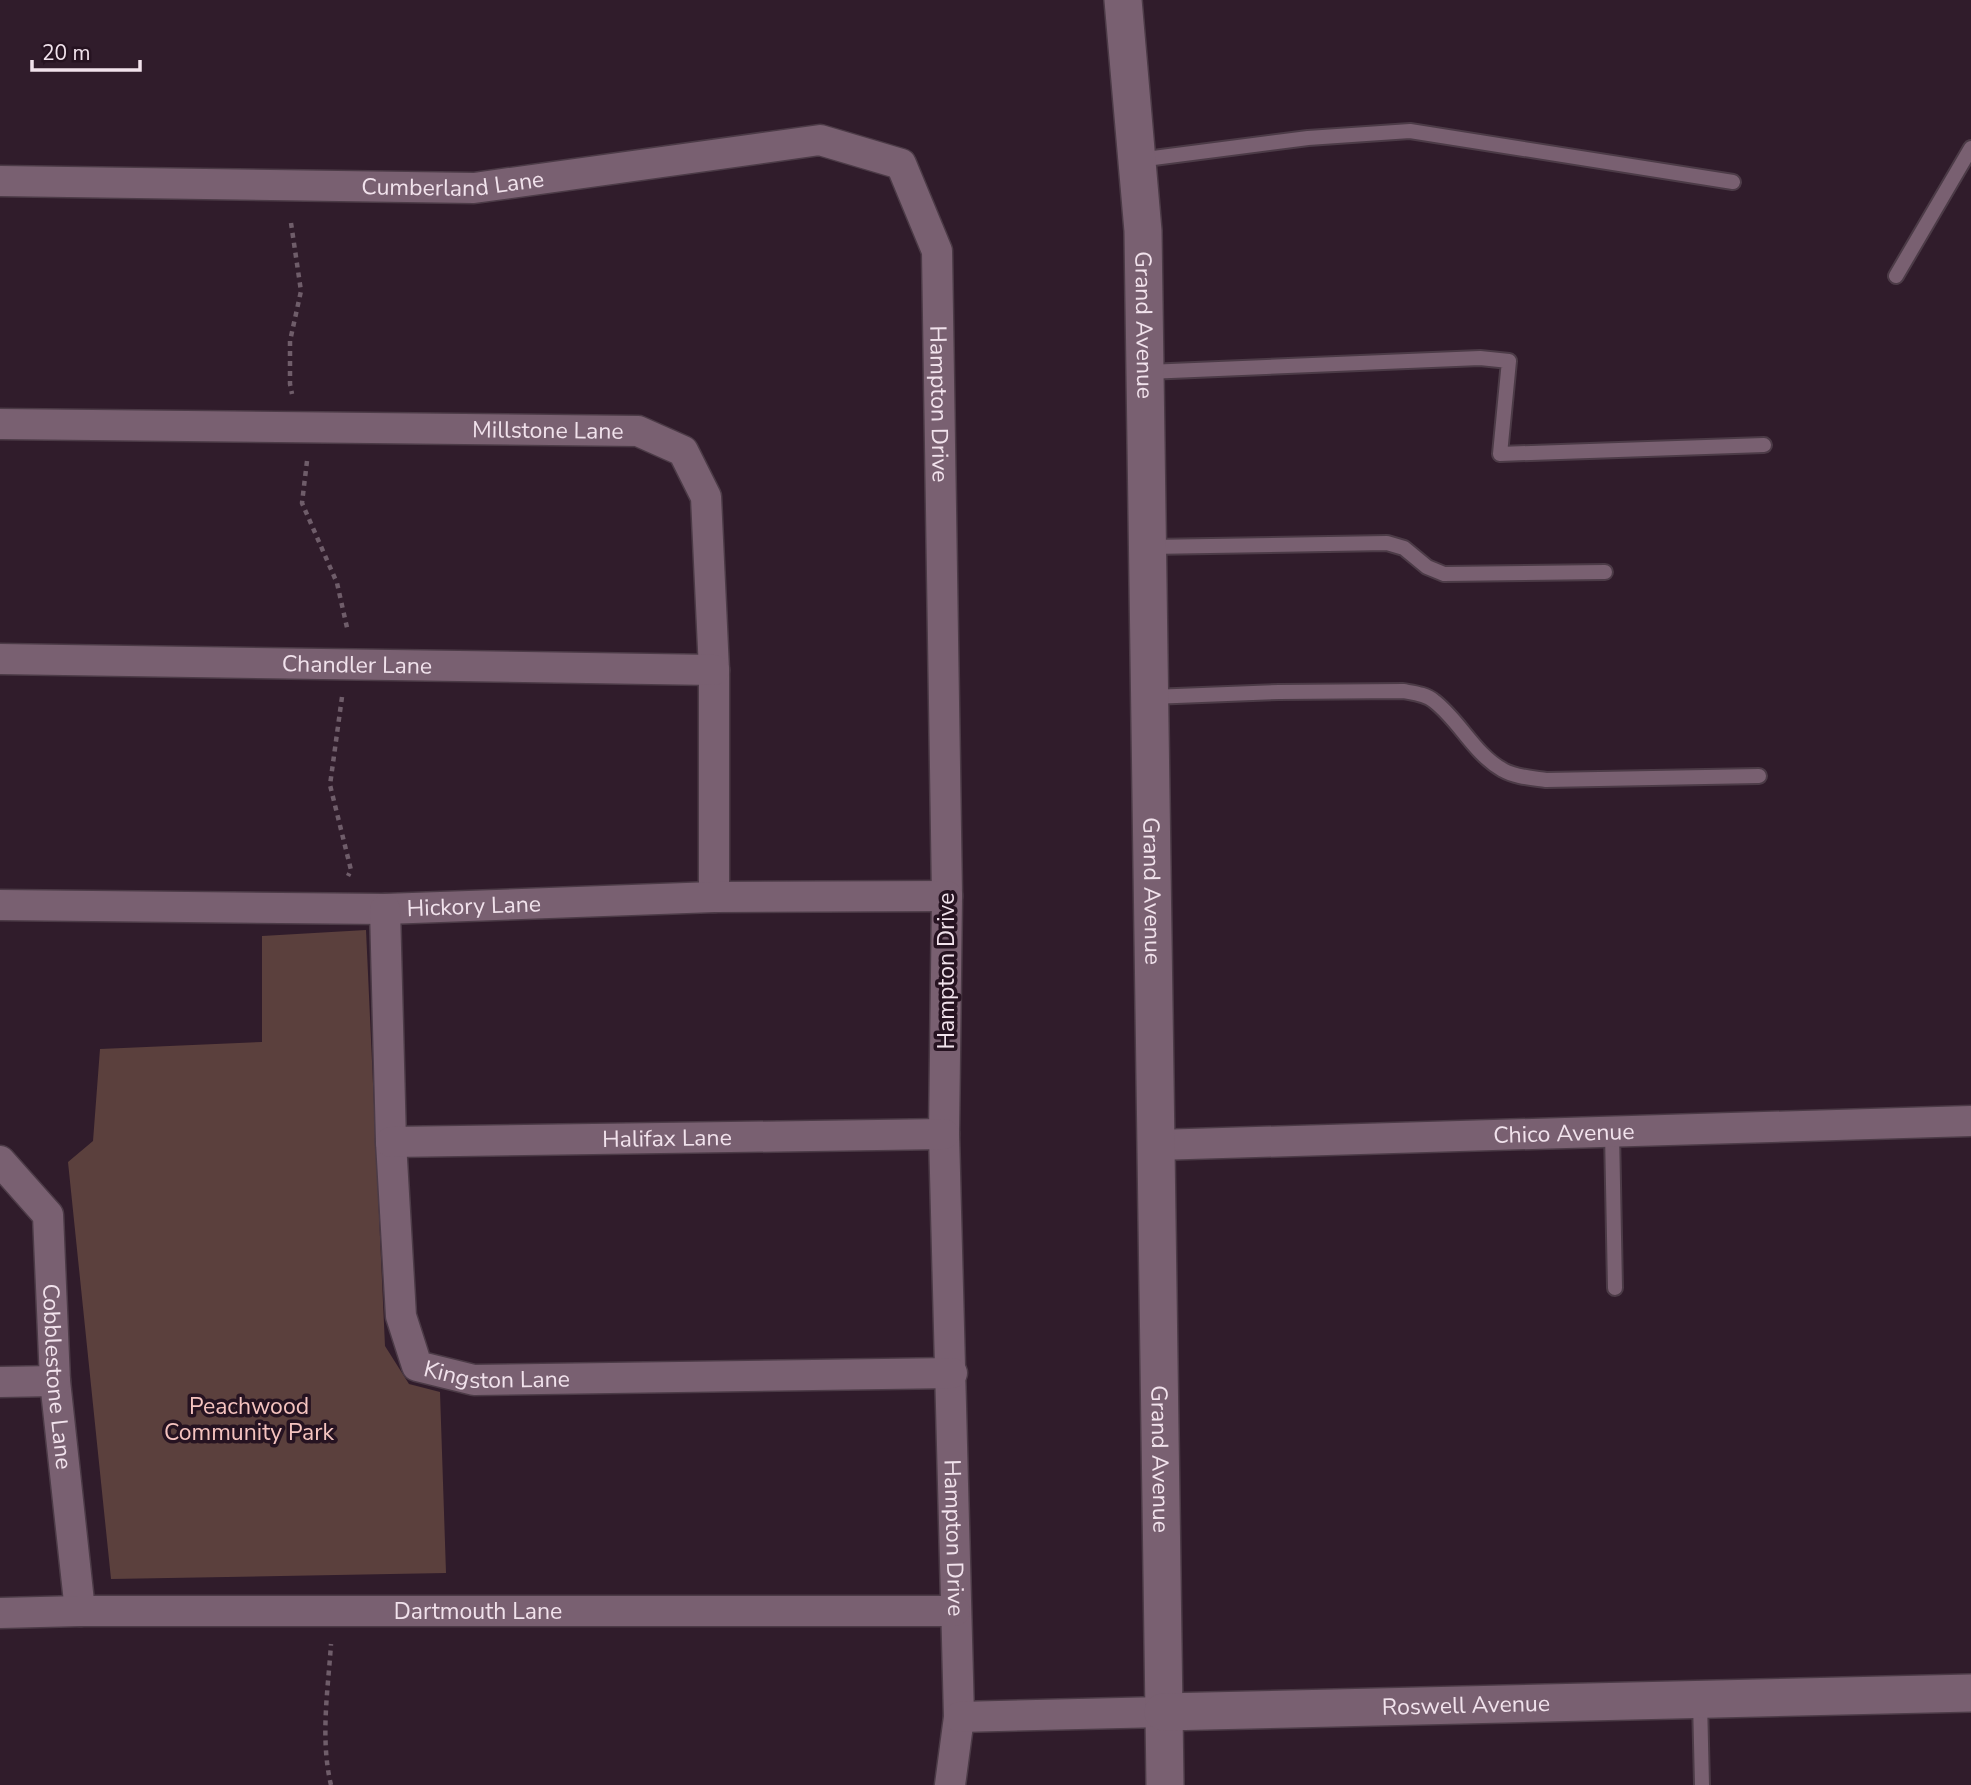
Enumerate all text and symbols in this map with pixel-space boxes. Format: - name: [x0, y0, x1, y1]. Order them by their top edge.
- scale bar: [32, 28, 140, 72]
- text: 20 m: [42, 39, 91, 67]
- street label: Cumberland Lane: [361, 163, 546, 204]
- street label: Grand Avenue: [1127, 251, 1160, 399]
- street label: Hampton Drive: [922, 325, 956, 483]
- street label: Millstone Lane: [472, 414, 624, 447]
- street label: Chandler Lane: [282, 648, 432, 682]
- street label: Grand Avenue: [1135, 817, 1168, 965]
- street label: Hickory Lane: [406, 888, 542, 924]
- street label: Hampton Drive: [931, 893, 962, 1049]
- street label: Chico Avenue: [1493, 1116, 1635, 1151]
- street label: Halifax Lane: [602, 1122, 732, 1155]
- street label: Cobblestone Lane: [35, 1283, 80, 1471]
- street label: Kingston Lane: [421, 1353, 570, 1396]
- street label: Grand Avenue: [1143, 1385, 1176, 1533]
- park label: Peachwood Community Park: [164, 1391, 334, 1448]
- street label: Hampton Drive: [936, 1459, 971, 1617]
- street label: Dartmouth Lane: [394, 1596, 562, 1627]
- street label: Roswell Avenue: [1382, 1688, 1550, 1723]

